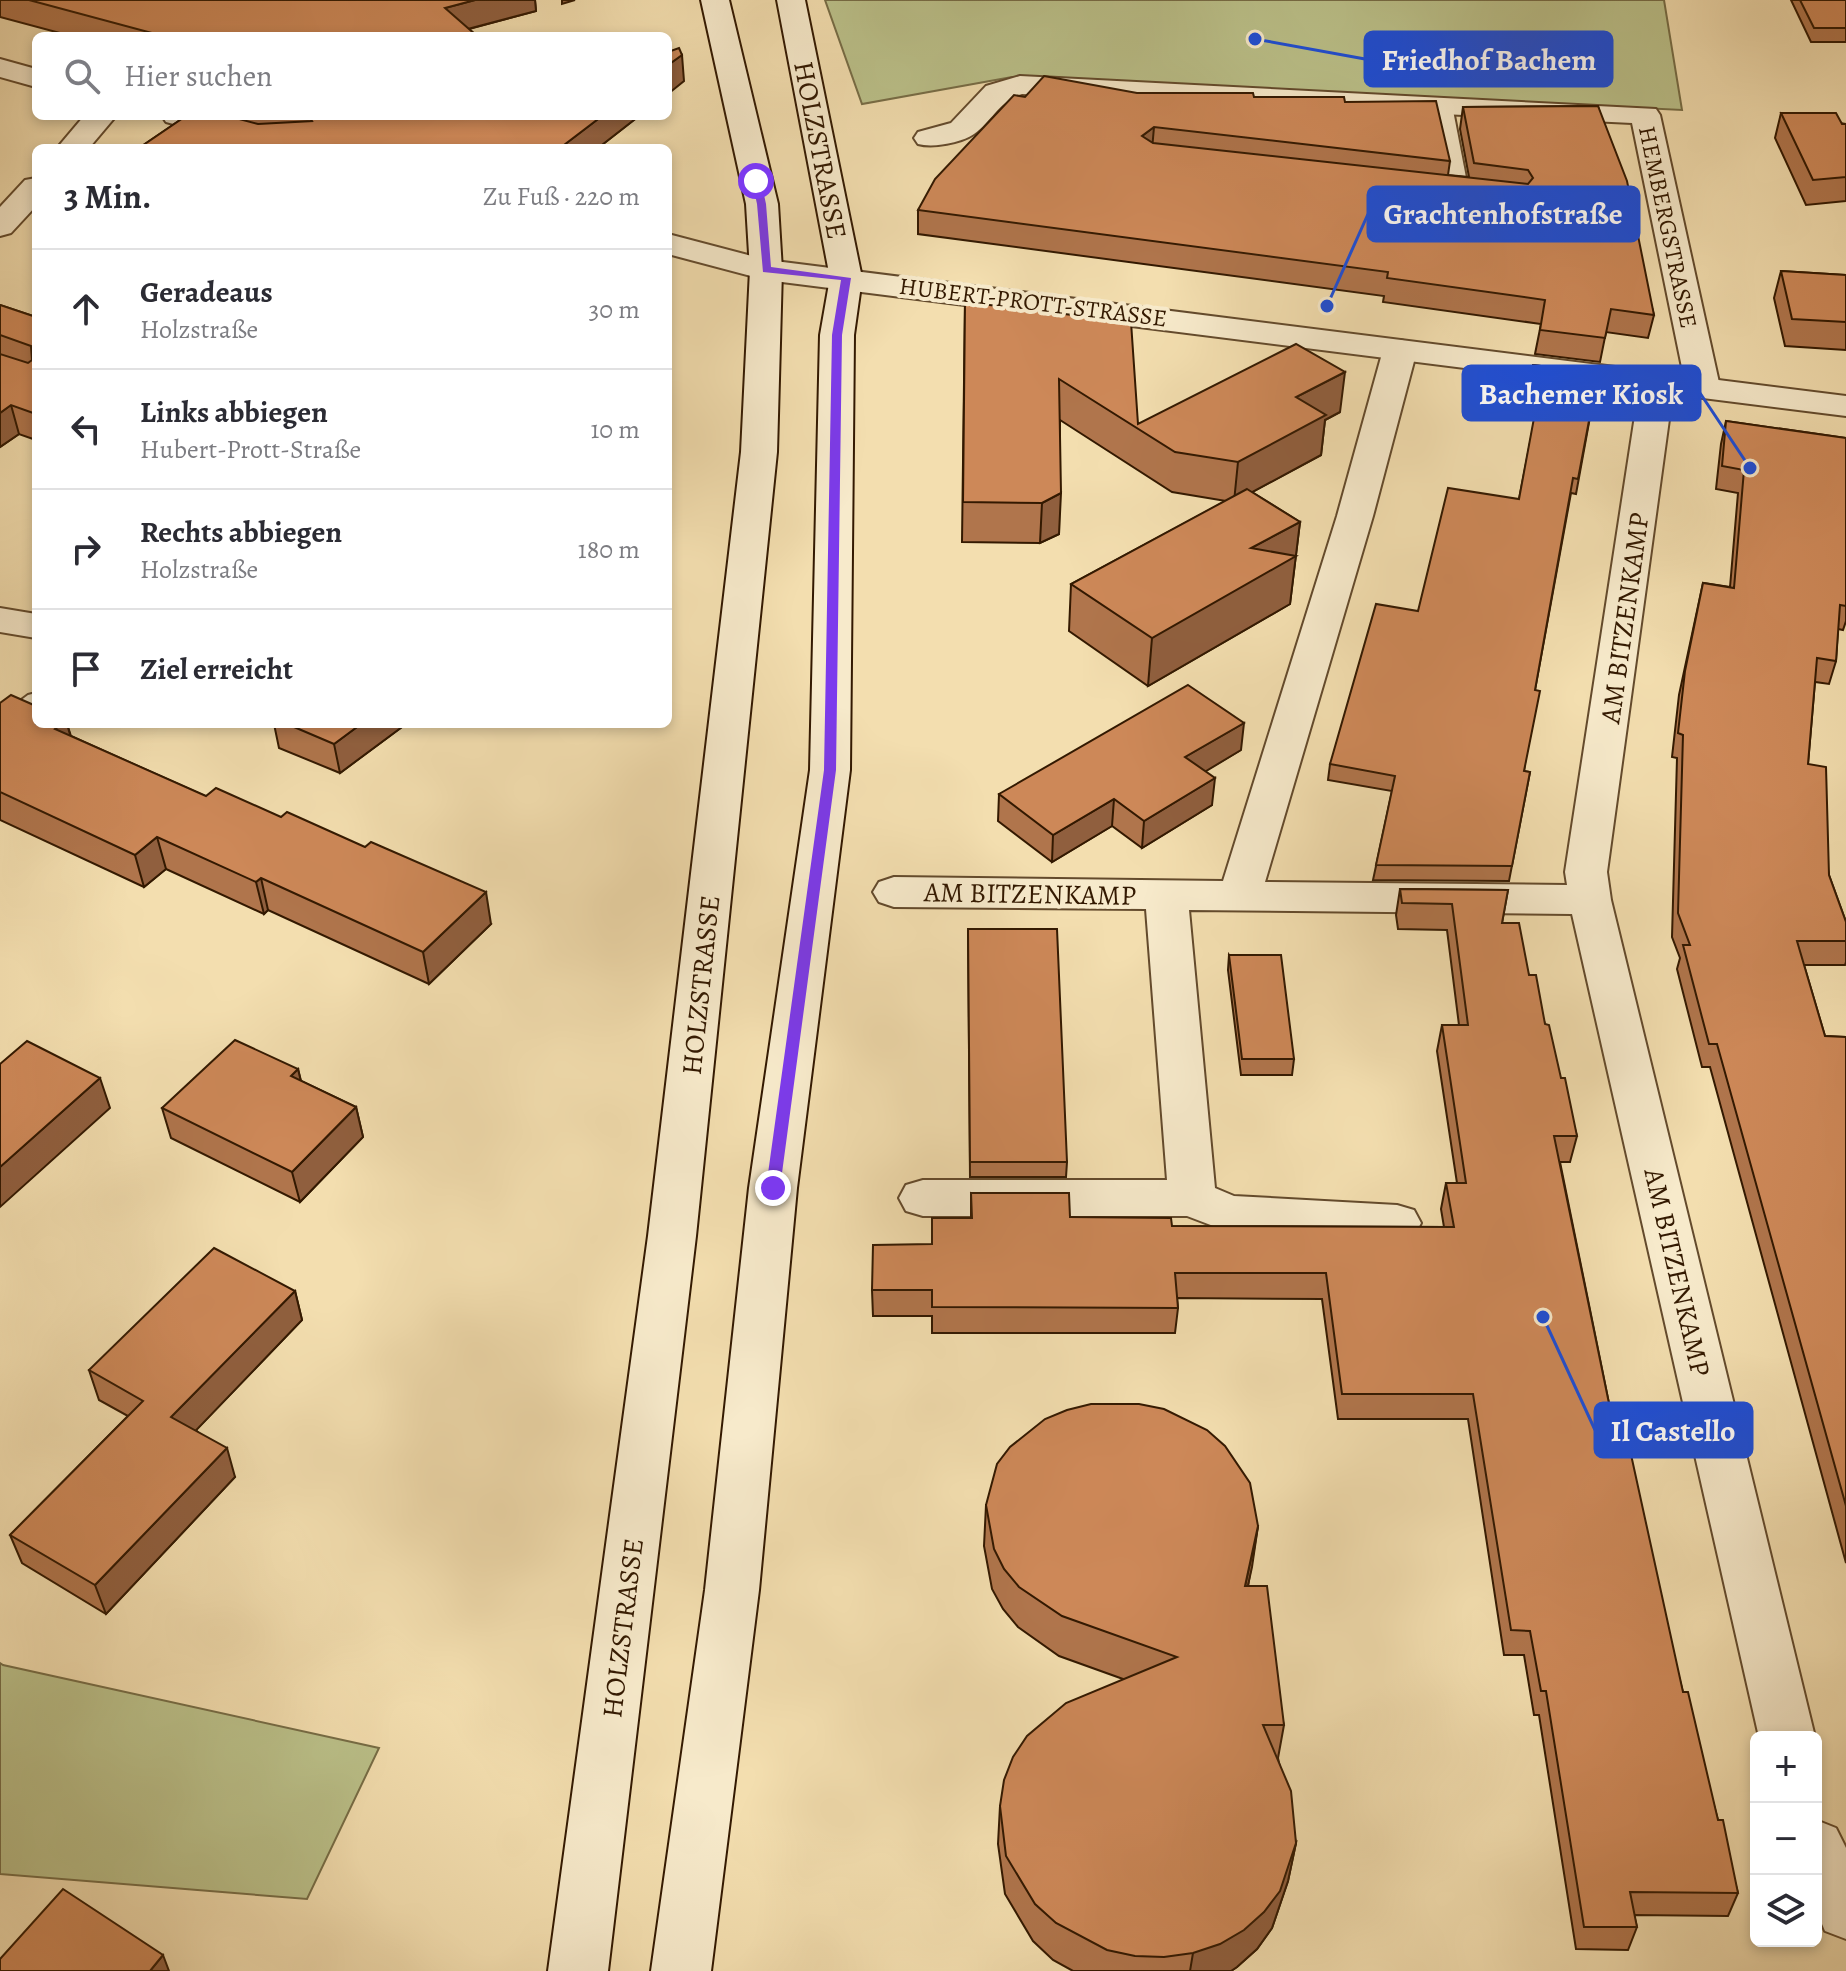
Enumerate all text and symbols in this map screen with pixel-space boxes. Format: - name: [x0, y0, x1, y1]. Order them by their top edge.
- search box: [32, 32, 672, 120]
- callout: Friedhof Bachem: [1365, 32, 1612, 86]
- text: Friedhof Bachem: [1382, 40, 1597, 80]
- icon: search: [60, 54, 104, 98]
- text: Hier suchen: [124, 56, 273, 96]
- street label: HOLZSTRASSE: [784, 58, 856, 242]
- street label: HEMBERGSTRASSE: [1631, 123, 1705, 331]
- route start: [738, 163, 774, 199]
- text: 3 Min.: [64, 173, 151, 220]
- text: Zu Fuß · 220 m: [483, 179, 640, 214]
- callout: Grachtenhofstraße: [1368, 187, 1639, 241]
- text: Grachtenhofstraße: [1384, 194, 1623, 234]
- street label: HUBERT-PROTT-STRASSE: [897, 270, 1169, 334]
- text: Geradeaus: [140, 272, 273, 312]
- icon: ahead: [64, 287, 108, 331]
- text: 30 m: [589, 292, 640, 327]
- text: Holzstraße: [140, 312, 258, 347]
- callout: Bachemer Kiosk: [1463, 366, 1700, 420]
- text: Bachemer Kiosk: [1479, 374, 1684, 414]
- text: Links abbiegen: [140, 392, 328, 432]
- icon: left: [64, 407, 108, 451]
- text: 10 m: [590, 412, 640, 447]
- text: Hubert-Prott-Straße: [140, 432, 361, 467]
- street label: AM BITZENKAMP: [1591, 510, 1659, 727]
- text: Rechts abbiegen: [140, 512, 342, 552]
- icon: right: [64, 527, 108, 571]
- text: 180 m: [578, 532, 640, 567]
- text: Holzstraße: [140, 552, 258, 587]
- icon: arrive: [64, 647, 108, 691]
- text: Ziel erreicht: [140, 649, 293, 689]
- street label: AM BITZENKAMP: [922, 873, 1136, 915]
- street label: HOLZSTRASSE: [673, 893, 729, 1077]
- street label: AM BITZENKAMP: [1634, 1164, 1719, 1380]
- route end: [755, 1170, 791, 1206]
- callout: Il Castello: [1595, 1403, 1752, 1457]
- text: Il Castello: [1611, 1411, 1735, 1451]
- street label: HOLZSTRASSE: [593, 1536, 653, 1720]
- map controls: [1750, 1731, 1822, 1947]
- button: +: [1750, 1731, 1822, 1803]
- button: −: [1750, 1803, 1822, 1875]
- button: layers: [1750, 1875, 1822, 1947]

